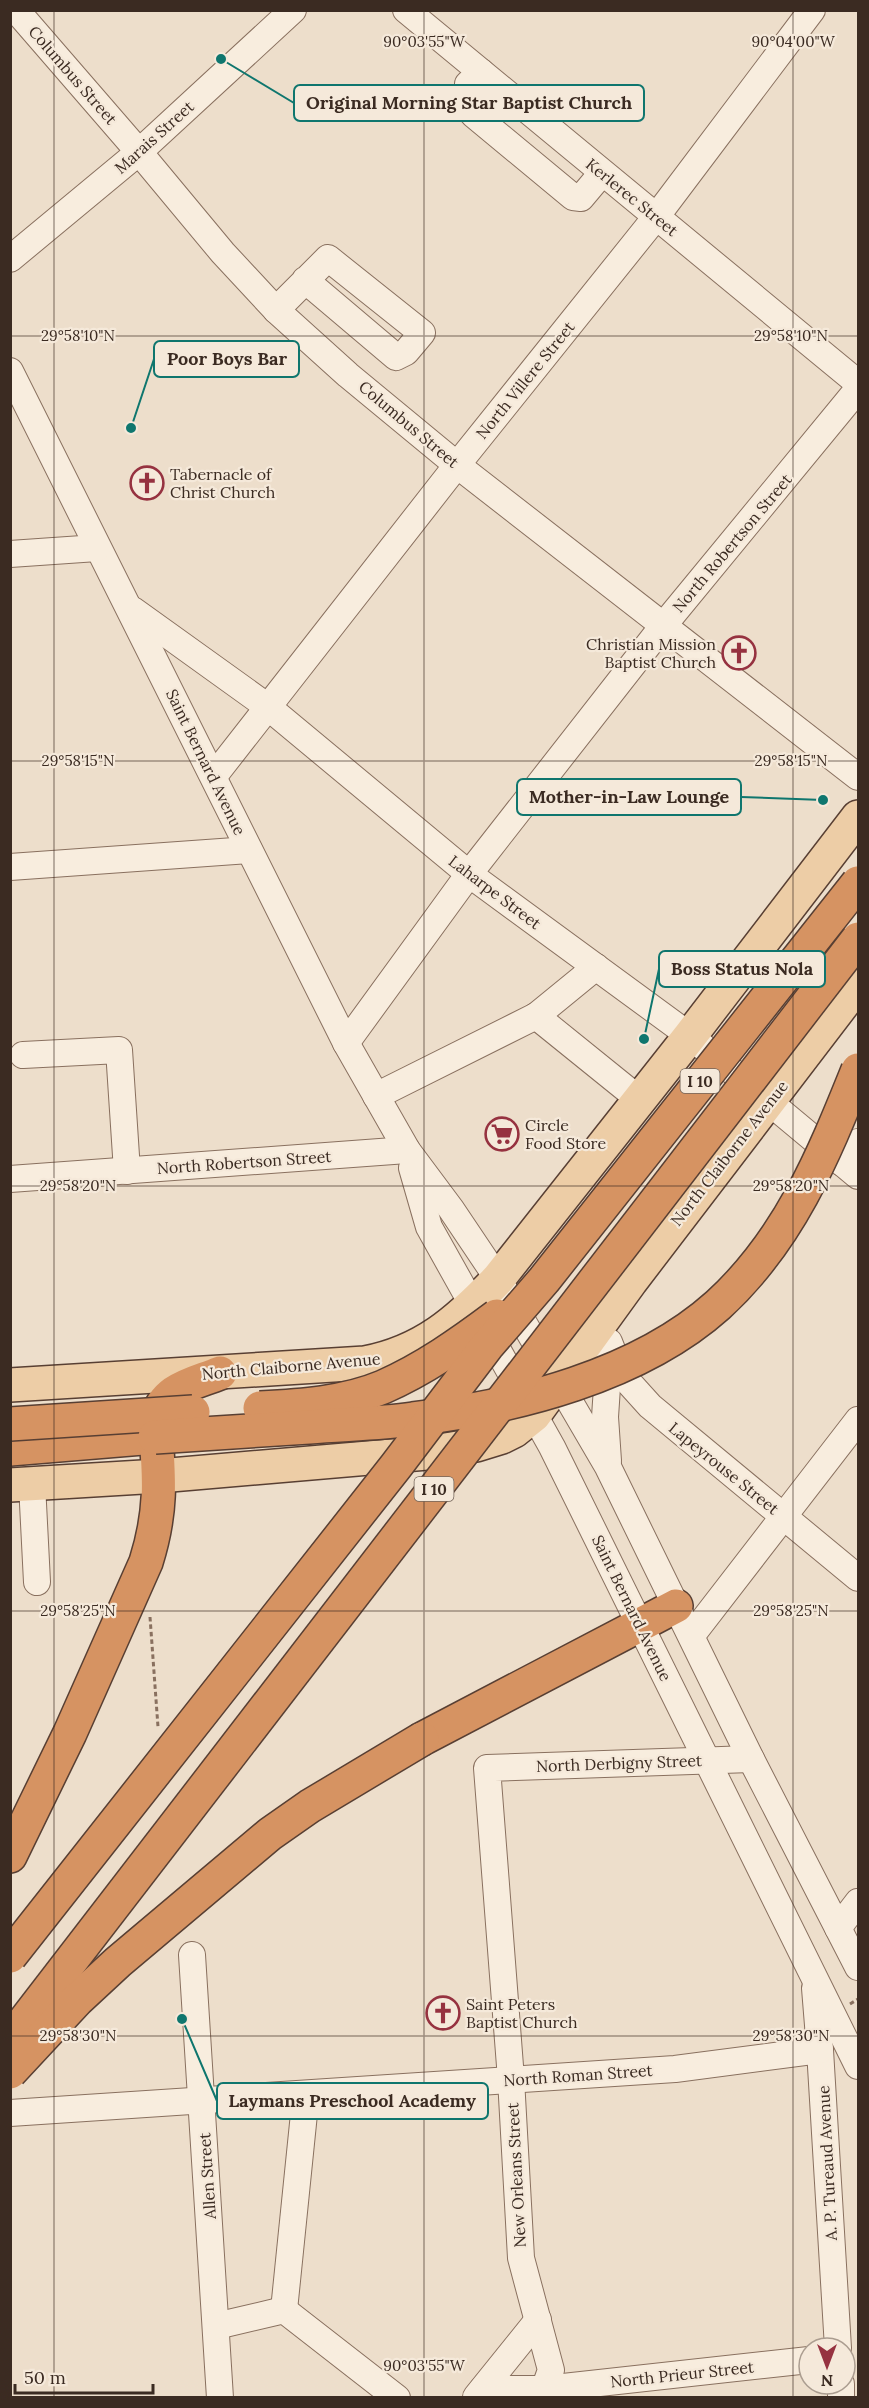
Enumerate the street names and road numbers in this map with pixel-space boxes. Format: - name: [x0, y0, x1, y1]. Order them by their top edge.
- street label: Columbus Street: [25, 21, 122, 129]
- street label: Marais Street: [110, 96, 198, 178]
- street label: Kerlerec Street: [582, 154, 683, 241]
- street label: North Villere Street: [471, 317, 579, 443]
- street label: Columbus Street: [355, 376, 464, 472]
- street label: North Robertson Street: [668, 469, 796, 616]
- street label: Saint Bernard Avenue: [162, 686, 250, 839]
- street label: Laharpe Street: [445, 851, 546, 934]
- road number: I 10: [680, 1069, 720, 1093]
- street label: North Claiborne Avenue: [666, 1076, 792, 1230]
- street label: North Robertson Street: [156, 1146, 333, 1178]
- street label: North Claiborne Avenue: [201, 1348, 381, 1384]
- street label: Lapeyrouse Street: [665, 1417, 784, 1519]
- road number: I 10: [414, 1477, 454, 1501]
- street label: Saint Bernard Avenue: [588, 1532, 676, 1685]
- street label: North Derbigny Street: [536, 1750, 703, 1776]
- street label: North Roman Street: [503, 2060, 654, 2090]
- street label: A. P. Tureaud Avenue: [813, 2085, 841, 2242]
- street label: New Orleans Street: [502, 2101, 530, 2248]
- street label: Allen Street: [194, 2131, 220, 2221]
- street label: North Prieur Street: [609, 2356, 756, 2391]

